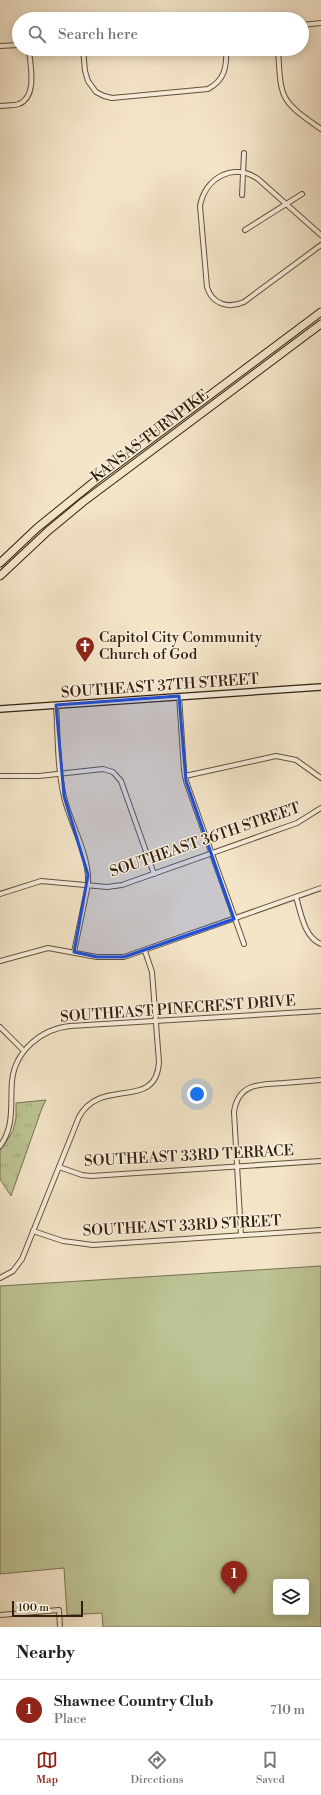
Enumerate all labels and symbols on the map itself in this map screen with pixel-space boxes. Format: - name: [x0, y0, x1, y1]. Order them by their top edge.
- street label: KANSAS TURNPIKE: [87, 386, 213, 486]
- place label: Capitol City Community Church of God: [99, 628, 263, 664]
- church icon: Capitol City Community Church of God: [74, 635, 96, 663]
- street label: SOUTHEAST 37TH STREET: [60, 670, 260, 702]
- street label: SOUTHEAST 36TH STREET: [107, 798, 303, 882]
- street label: SOUTHEAST PINECREST DRIVE: [60, 991, 296, 1027]
- your location: [187, 1084, 207, 1104]
- street label: SOUTHEAST 33RD TERRACE: [84, 1141, 294, 1171]
- street label: SOUTHEAST 33RD STREET: [82, 1211, 282, 1241]
- pin: 1: [221, 1561, 247, 1594]
- scale bar: [12, 1599, 83, 1618]

